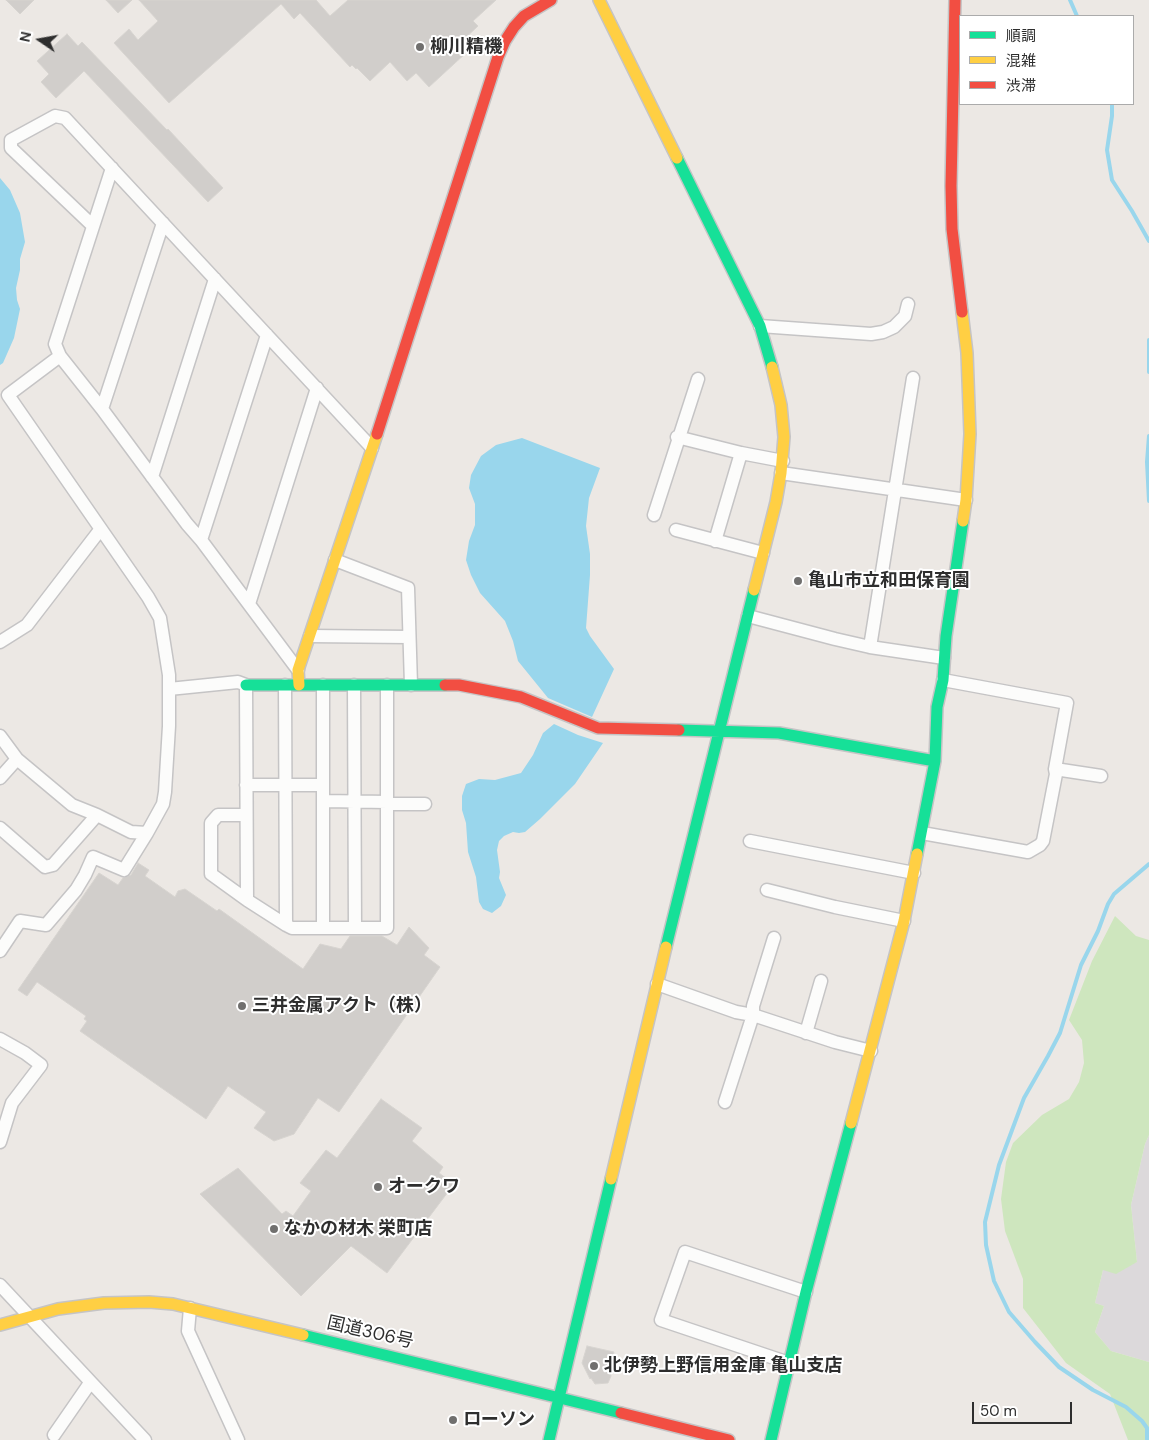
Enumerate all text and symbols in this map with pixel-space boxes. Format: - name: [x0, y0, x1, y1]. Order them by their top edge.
- north arrow: [15, 15, 65, 65]
- legend: [959, 15, 1134, 105]
- text: 順調: [1006, 26, 1036, 46]
- text: N: [15, 30, 35, 44]
- place label: 柳川精機: [430, 36, 502, 58]
- marker: 柳川精機: [414, 41, 426, 53]
- text: 混雑: [1006, 51, 1036, 71]
- text: 渋滞: [1006, 76, 1036, 96]
- place label: 亀山市立和田保育園: [808, 570, 970, 592]
- marker: 亀山市立和田保育園: [792, 575, 804, 587]
- place label: 三井金属アクト（株）: [252, 995, 432, 1017]
- marker: 三井金属アクト（株）: [236, 1000, 248, 1012]
- place label: オークワ: [388, 1176, 460, 1198]
- marker: オークワ: [372, 1181, 384, 1193]
- place label: なかの材木 栄町店: [284, 1218, 432, 1240]
- marker: なかの材木 栄町店: [268, 1223, 280, 1235]
- street label: 国道306号: [325, 1313, 415, 1353]
- place label: 北伊勢上野信用金庫 亀山支店: [604, 1355, 842, 1377]
- marker: 北伊勢上野信用金庫 亀山支店: [588, 1360, 600, 1372]
- scale bar: [974, 1392, 1074, 1424]
- text: 50 m: [980, 1401, 1017, 1421]
- place label: ローソン: [463, 1409, 535, 1431]
- marker: ローソン: [447, 1414, 459, 1426]

